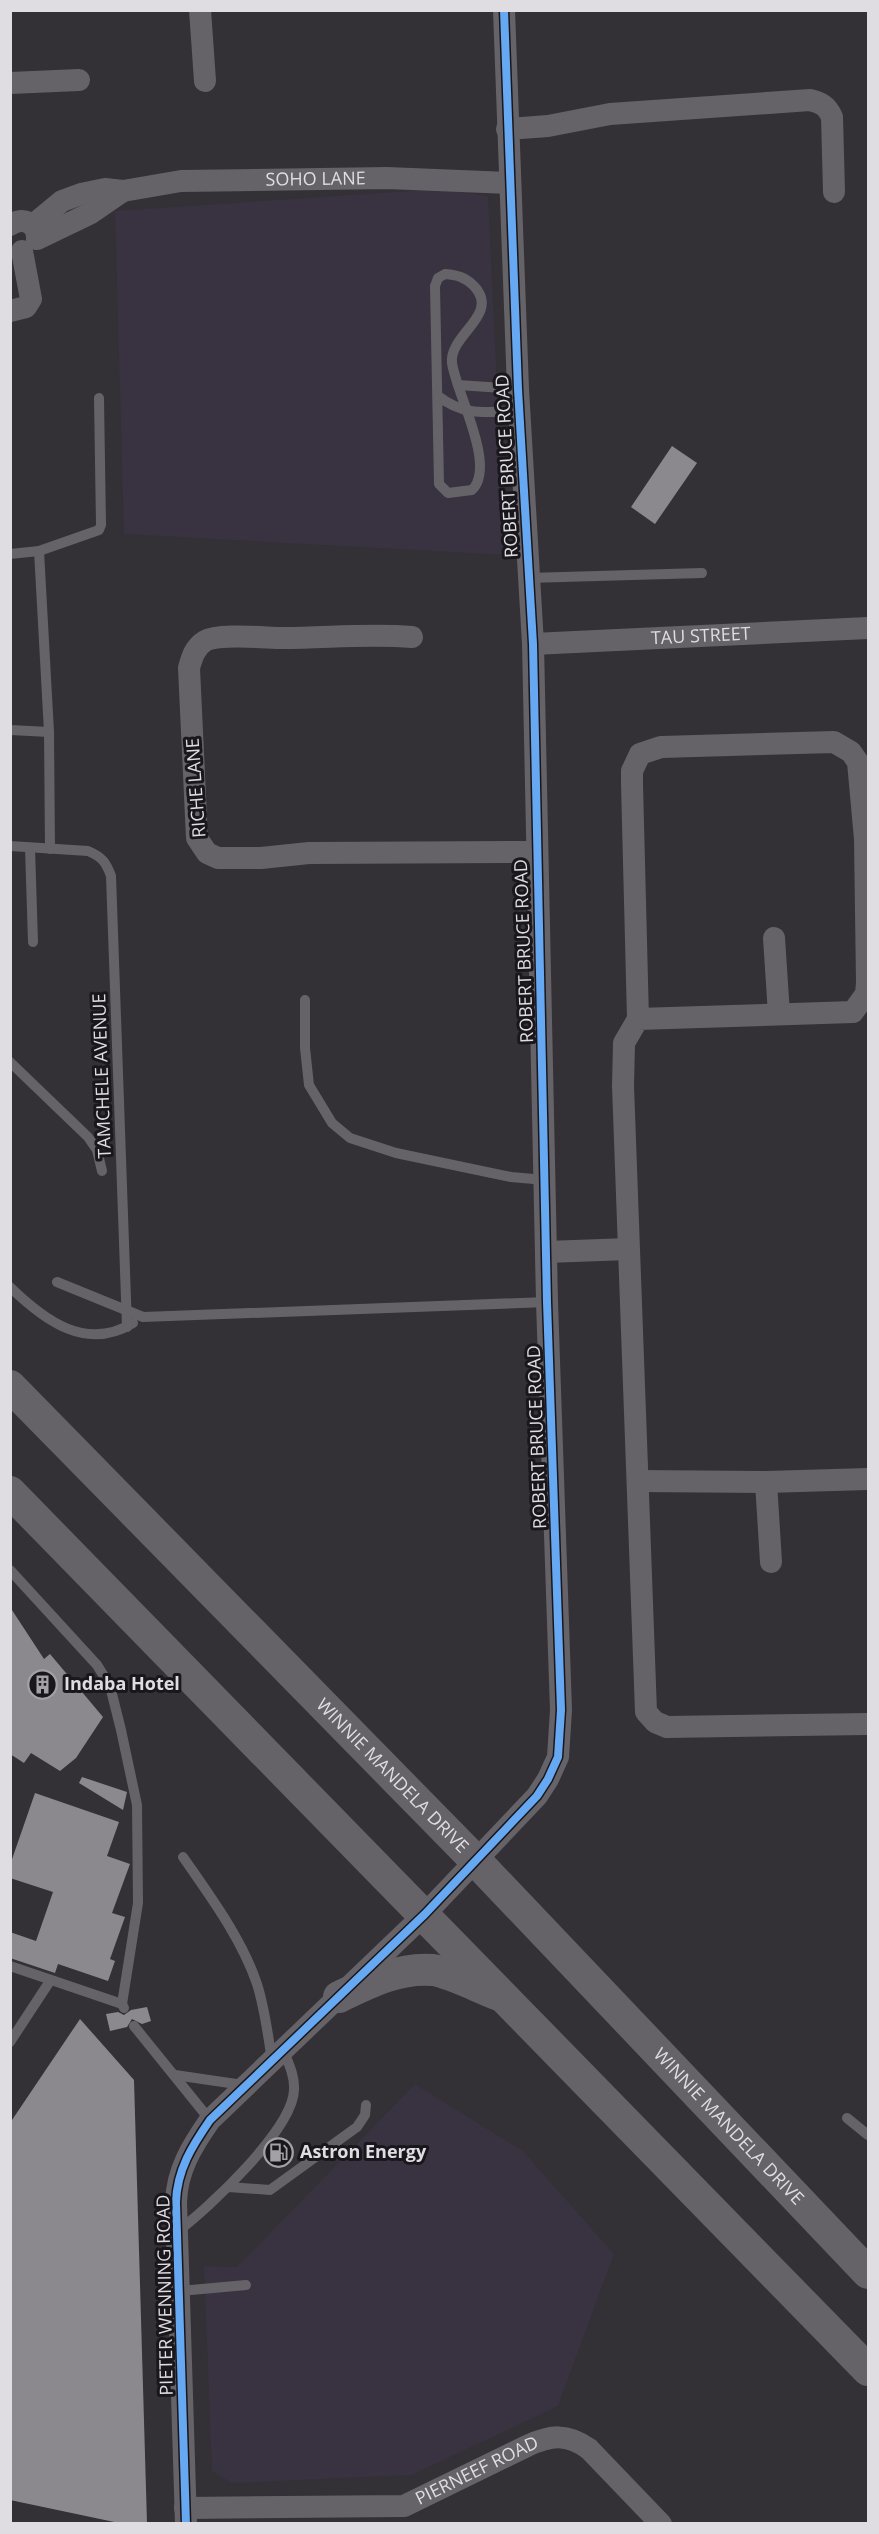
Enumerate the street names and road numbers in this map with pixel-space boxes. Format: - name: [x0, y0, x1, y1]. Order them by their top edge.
- street label: SOHO LANE: [265, 165, 366, 191]
- street label: ROBERT BRUCE ROAD: [489, 374, 523, 558]
- street label: TAU STREET: [650, 621, 751, 649]
- street label: RICHE LANE: [180, 737, 210, 839]
- street label: ROBERT BRUCE ROAD: [508, 859, 538, 1043]
- street label: TAMCHELE AVENUE: [86, 993, 116, 1159]
- street label: ROBERT BRUCE ROAD: [521, 1345, 551, 1529]
- street label: WINNIE MANDELA DRIVE: [312, 1692, 475, 1858]
- street label: WINNIE MANDELA DRIVE: [649, 2042, 810, 2210]
- street label: PIETER WENNING ROAD: [150, 2194, 178, 2396]
- street label: PIERNEEF ROAD: [411, 2430, 542, 2510]

